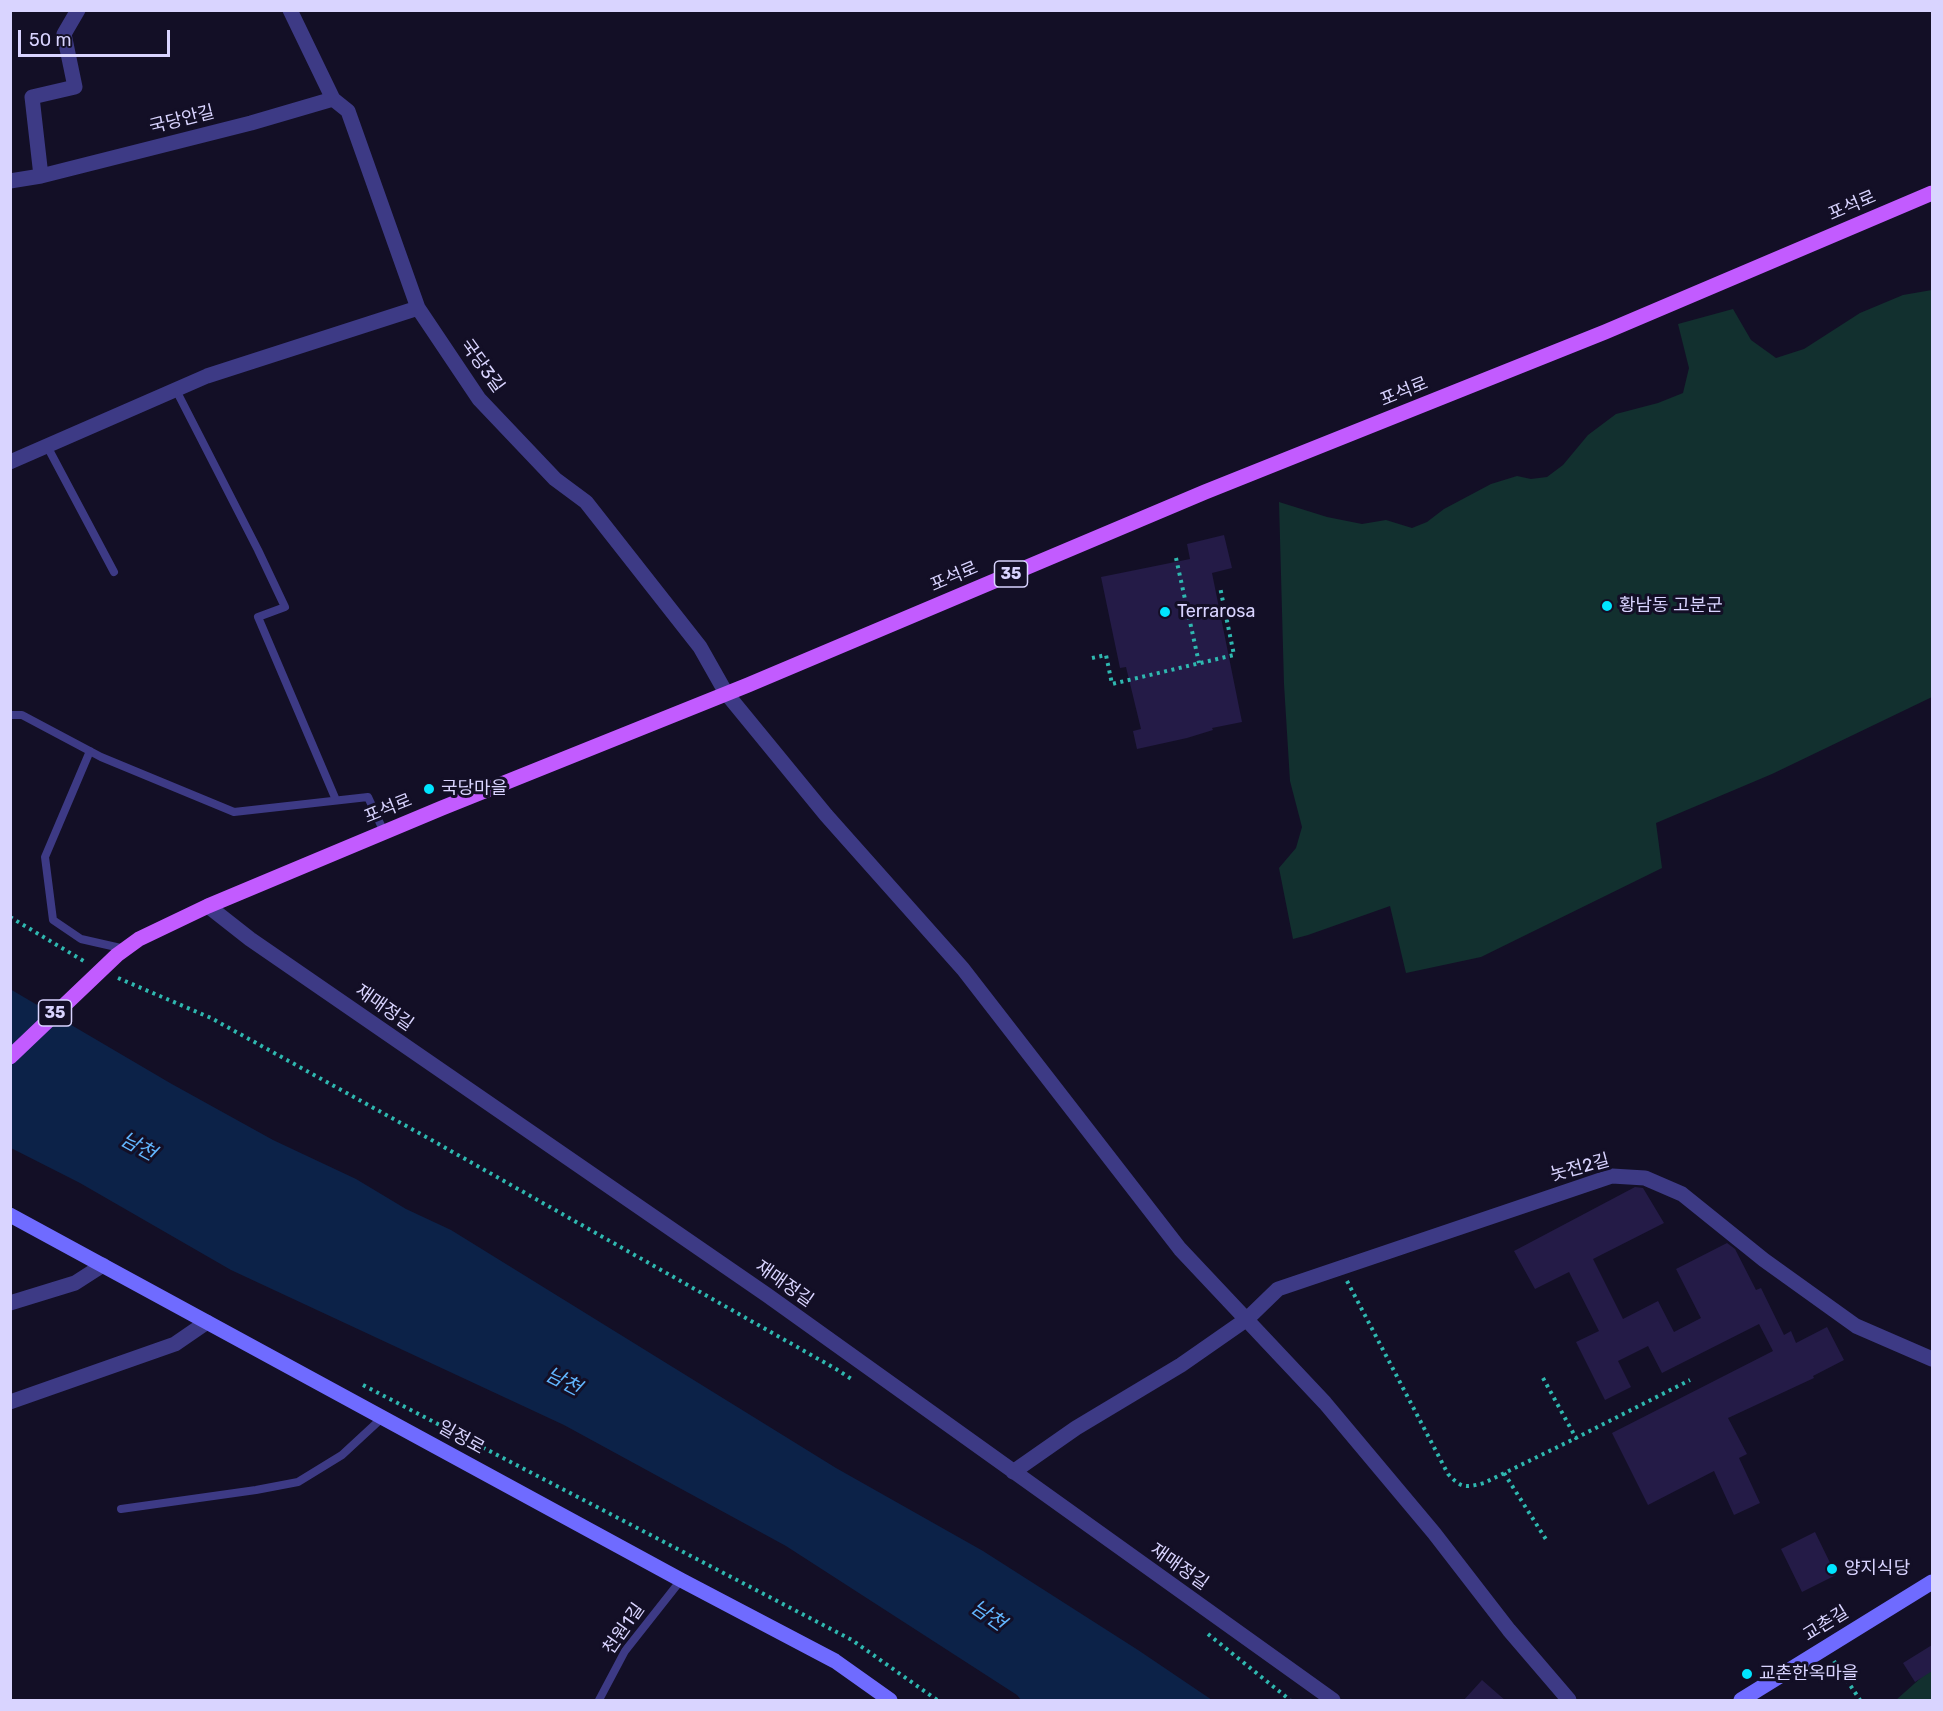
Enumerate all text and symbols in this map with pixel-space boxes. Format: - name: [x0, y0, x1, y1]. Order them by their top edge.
- scale bar: [21, 18, 172, 56]
- text: 50 m: [29, 29, 72, 51]
- street label: 국당안길: [147, 102, 217, 138]
- street label: 포석로: [1825, 186, 1879, 226]
- street label: 국당3길: [455, 335, 509, 397]
- street label: 포석로: [1377, 373, 1431, 411]
- street label: 포석로: [927, 557, 981, 597]
- road number: 35: [994, 561, 1028, 587]
- place label: 황남동 고분군: [1619, 595, 1723, 617]
- marker: 황남동 고분군: [1600, 599, 1614, 613]
- place label: Terrarosa: [1177, 601, 1255, 623]
- marker: Terrarosa: [1158, 605, 1172, 619]
- place label: 국당마을: [441, 778, 507, 800]
- marker: 국당마을: [422, 782, 436, 796]
- street label: 포석로: [361, 790, 415, 828]
- street label: 재매정길: [351, 980, 417, 1036]
- road number: 35: [38, 1000, 72, 1026]
- water label: 남천: [116, 1128, 160, 1166]
- street label: 놋전2길: [1548, 1150, 1612, 1186]
- street label: 재매정길: [751, 1256, 817, 1312]
- water label: 남천: [541, 1363, 585, 1401]
- street label: 일정로: [434, 1417, 488, 1459]
- street label: 재매정길: [1146, 1539, 1212, 1595]
- place label: 양지식당: [1844, 1558, 1910, 1580]
- marker: 양지식당: [1825, 1562, 1839, 1576]
- water label: 남천: [966, 1596, 1010, 1636]
- street label: 천원1길: [599, 1599, 649, 1659]
- street label: 교촌길: [1799, 1602, 1853, 1646]
- place label: 교촌한옥마을: [1759, 1663, 1858, 1685]
- marker: 교촌한옥마을: [1740, 1667, 1754, 1681]

